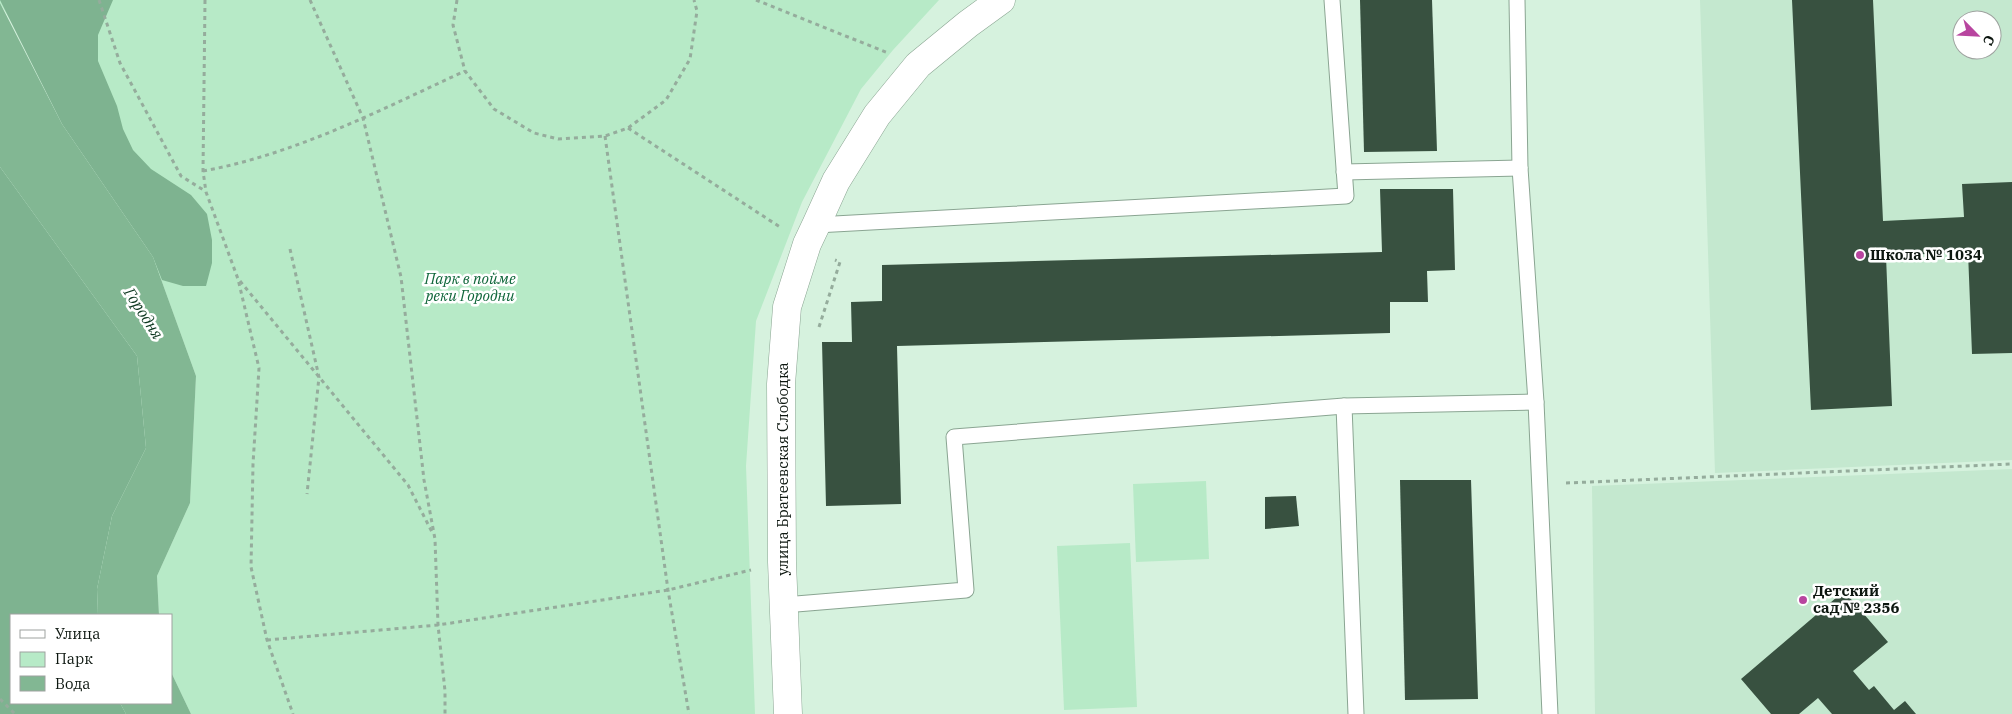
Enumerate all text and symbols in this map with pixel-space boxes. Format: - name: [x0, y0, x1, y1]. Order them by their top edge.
- north arrow: [1952, 10, 2002, 60]
- text: С: [1979, 32, 1999, 48]
- place label: Школа № 1034: [1870, 245, 1982, 264]
- marker: Школа № 1034: [1854, 249, 1866, 261]
- park label: Парк в пойме реки Городни: [423, 269, 516, 305]
- water label: Городня: [119, 283, 168, 343]
- street label: улица Братеевская Слободка: [773, 362, 792, 576]
- place label: Детский сад № 2356: [1813, 581, 1900, 617]
- marker: Детский сад № 2356: [1797, 594, 1809, 606]
- legend: [10, 614, 172, 704]
- text: Улица: [55, 624, 100, 643]
- text: Парк: [55, 649, 93, 668]
- text: Вода: [55, 674, 91, 693]

